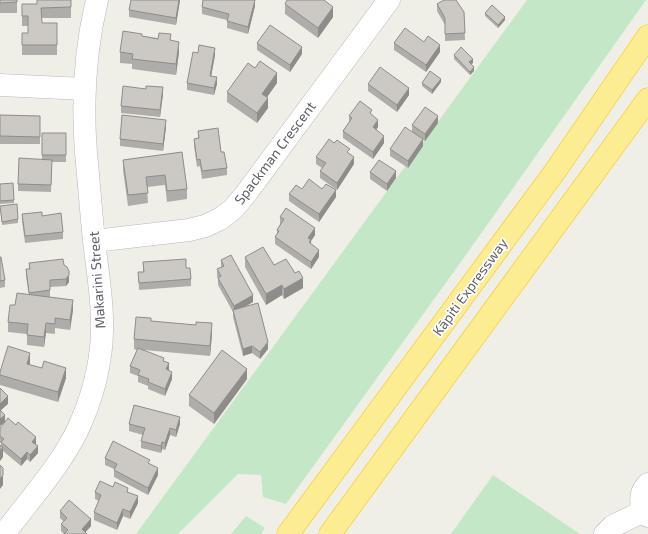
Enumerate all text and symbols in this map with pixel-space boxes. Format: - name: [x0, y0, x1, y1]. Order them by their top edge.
- street label: Spackman Crescent: [230, 98, 319, 208]
- street label: Makarini Street: [85, 231, 108, 329]
- street label: Kāpiti Expressway: [428, 234, 511, 339]

